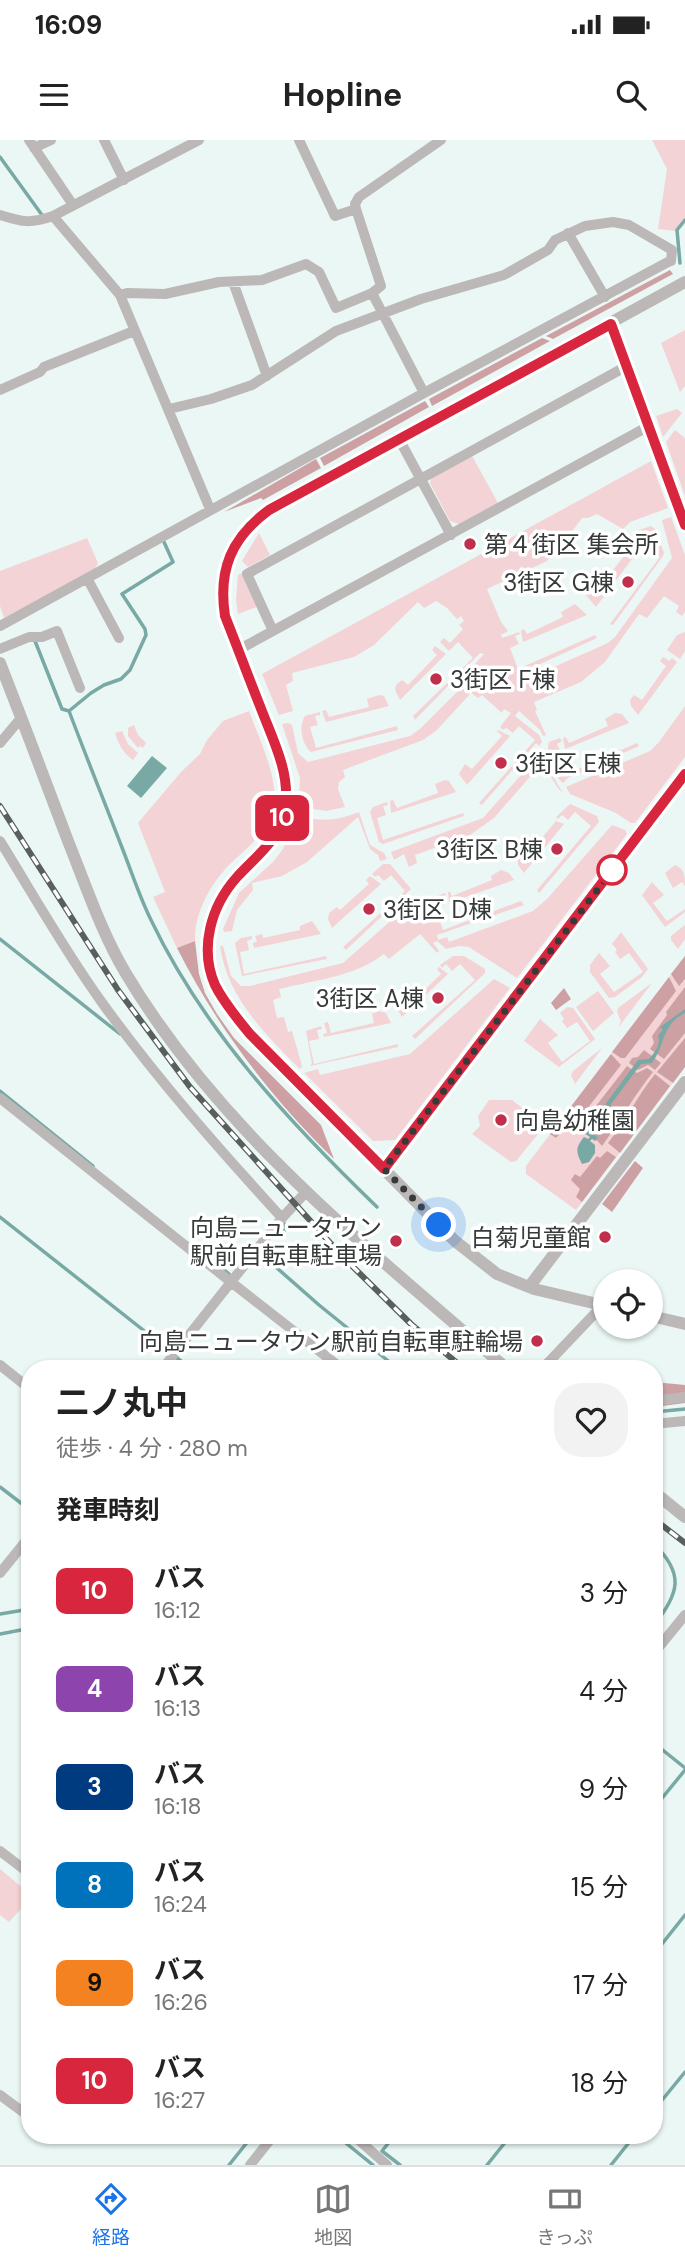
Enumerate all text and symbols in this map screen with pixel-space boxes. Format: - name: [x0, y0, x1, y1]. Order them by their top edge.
- text: 16:09: [35, 8, 102, 42]
- text: Hopline: [283, 74, 402, 116]
- icon: menu: [35, 76, 73, 114]
- icon: search: [612, 76, 650, 114]
- place label: 第４街区 集会所: [484, 529, 658, 560]
- marker: 第４街区 集会所: [462, 536, 478, 552]
- place label: 3街区 G棟: [503, 567, 614, 598]
- marker: 3街区 G棟: [620, 574, 636, 590]
- place label: 3街区 F棟: [450, 664, 555, 695]
- marker: 3街区 F棟: [428, 671, 444, 687]
- place label: 3街区 E棟: [515, 748, 621, 779]
- marker: 3街区 E棟: [493, 755, 509, 771]
- line badge: 10: [250, 795, 314, 841]
- text: 10: [269, 802, 295, 833]
- place label: 3街区 B棟: [436, 834, 543, 865]
- marker: 3街区 B棟: [549, 841, 565, 857]
- unlabelled marker: [597, 855, 627, 885]
- place label: 3街区 D棟: [383, 894, 492, 925]
- marker: 3街区 D棟: [361, 901, 377, 917]
- place label: 3街区 A棟: [315, 983, 424, 1014]
- marker: 3街区 A棟: [430, 990, 446, 1006]
- place label: 向島幼稚園: [515, 1105, 635, 1136]
- marker: 向島幼稚園: [493, 1112, 509, 1128]
- your location: [421, 1207, 456, 1242]
- place label: 向島ニュータウン 駅前自転車駐車場: [190, 1212, 382, 1271]
- place label: 白菊児童館: [471, 1222, 591, 1253]
- marker: 白菊児童館: [597, 1229, 613, 1245]
- marker: 向島ニュータウン 駅前自転車駐車場: [388, 1233, 404, 1249]
- map controls: [593, 1269, 663, 1339]
- button: locate: [593, 1269, 663, 1339]
- place label: 向島ニュータウン駅前自転車駐輪場: [139, 1326, 523, 1357]
- marker: 向島ニュータウン駅前自転車駐輪場: [529, 1333, 545, 1349]
- text: 二ノ丸中: [56, 1381, 188, 1424]
- button: heart: [554, 1383, 628, 1457]
- text: 徒歩 · 4 分 · 280 m: [56, 1433, 248, 1463]
- text: 発車時刻: [56, 1493, 160, 1527]
- text: バス: [154, 1561, 206, 1595]
- text: 10: [82, 1575, 107, 1606]
- text: 3 分: [580, 1576, 628, 1610]
- text: 16:12: [154, 1595, 201, 1625]
- text: バス: [154, 1659, 206, 1693]
- text: 4: [87, 1673, 102, 1704]
- text: 4 分: [579, 1674, 628, 1708]
- text: 16:13: [154, 1693, 201, 1723]
- text: バス: [154, 1757, 206, 1791]
- text: 3: [87, 1771, 102, 1802]
- text: 9 分: [579, 1772, 628, 1806]
- text: 16:18: [154, 1791, 201, 1821]
- text: バス: [154, 1855, 206, 1889]
- text: 8: [87, 1869, 102, 1900]
- text: 15 分: [571, 1870, 628, 1904]
- text: 16:24: [154, 1889, 207, 1919]
- text: バス: [154, 1953, 206, 1987]
- text: 9: [87, 1967, 102, 1998]
- text: 17 分: [573, 1968, 628, 2002]
- text: 16:26: [154, 1987, 208, 2017]
- text: バス: [154, 2051, 206, 2085]
- text: 10: [82, 2065, 107, 2096]
- text: 18 分: [571, 2066, 628, 2100]
- text: 16:27: [154, 2085, 205, 2115]
- tab: 経路: [92, 2180, 130, 2250]
- tab: 地図: [314, 2180, 352, 2250]
- tab: きっぷ: [537, 2180, 593, 2250]

